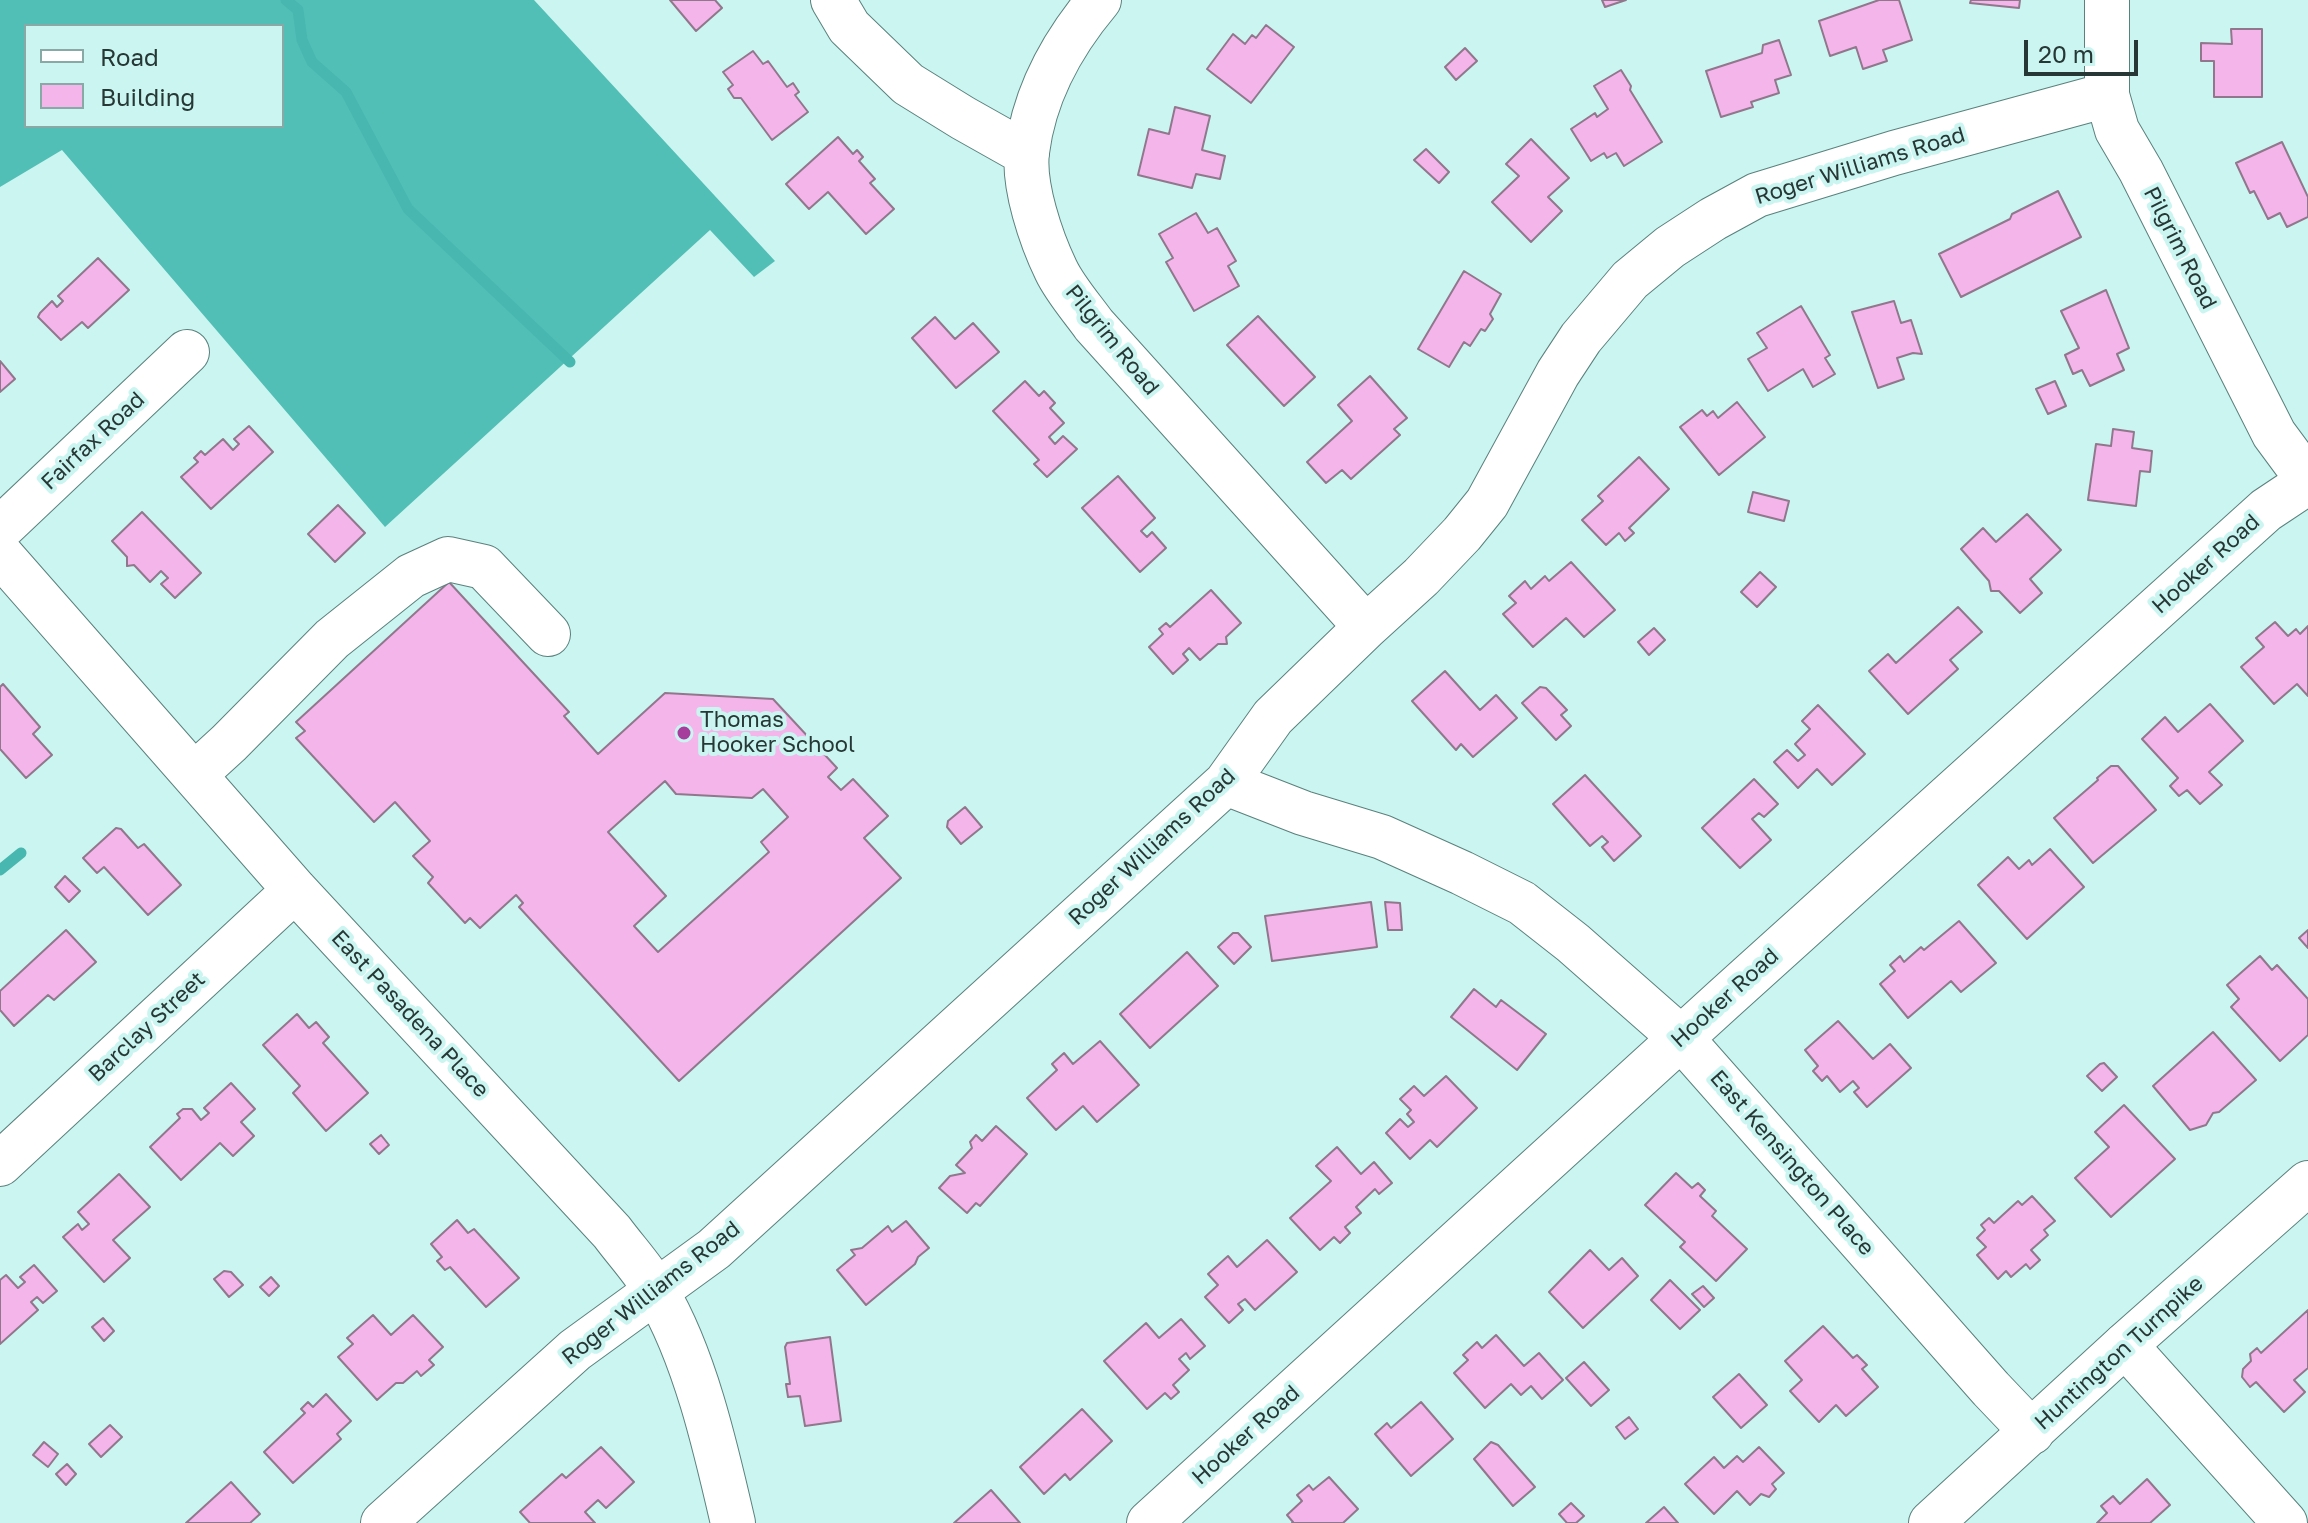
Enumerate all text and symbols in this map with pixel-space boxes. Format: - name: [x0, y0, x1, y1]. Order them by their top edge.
- legend: [24, 24, 284, 128]
- scale bar: [2028, 24, 2142, 74]
- text: 20 m: [2038, 39, 2094, 68]
- text: Road: [100, 42, 159, 71]
- text: Building: [100, 82, 195, 111]
- street label: Roger Williams Road: [1752, 121, 1968, 211]
- street label: Pilgrim Road: [2138, 182, 2222, 314]
- street label: Pilgrim Road: [1060, 280, 1164, 400]
- street label: Fairfax Road: [36, 386, 150, 496]
- street label: Hooker Road: [2147, 509, 2265, 619]
- place label: Thomas Hooker School: [700, 707, 855, 758]
- marker: Thomas Hooker School: [675, 724, 693, 742]
- street label: Roger Williams Road: [1063, 763, 1241, 931]
- street label: East Pasadena Place: [326, 925, 494, 1103]
- street label: Hooker Road: [1666, 943, 1784, 1053]
- street label: Barclay Street: [83, 966, 211, 1088]
- street label: East Kensington Place: [1704, 1065, 1880, 1261]
- street label: Roger Williams Road: [557, 1215, 745, 1371]
- street label: Huntington Turnpike: [2029, 1270, 2209, 1436]
- street label: Hooker Road: [1187, 1380, 1305, 1490]

